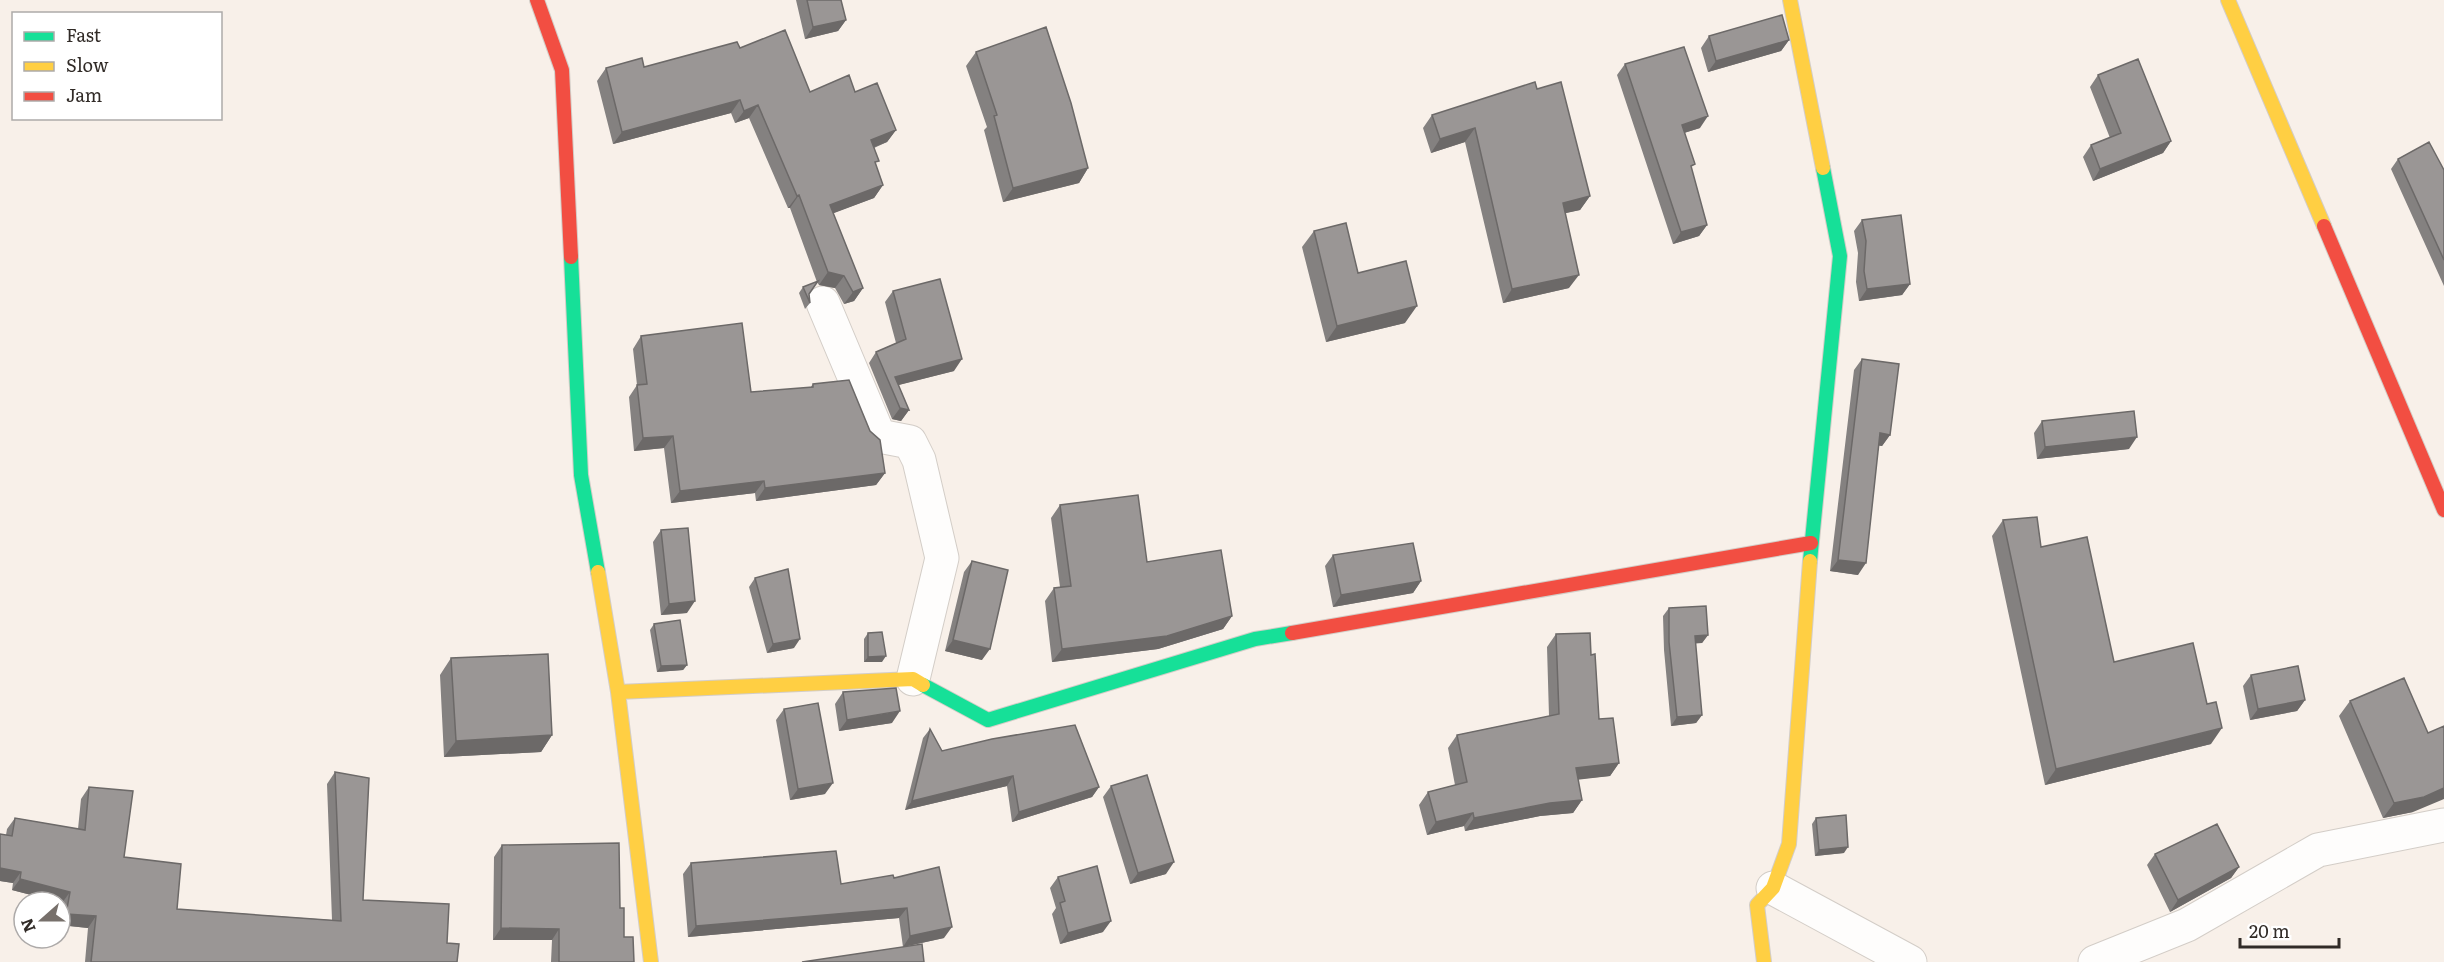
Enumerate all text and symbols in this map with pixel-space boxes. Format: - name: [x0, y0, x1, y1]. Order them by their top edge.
- legend: [12, 12, 222, 120]
- text: Fast: [66, 21, 102, 48]
- text: Slow: [66, 51, 109, 78]
- text: Jam: [66, 81, 102, 108]
- north arrow: [12, 890, 72, 950]
- scale bar: [2240, 911, 2339, 949]
- text: N: [13, 915, 41, 936]
- text: 20 m: [2249, 917, 2290, 944]

